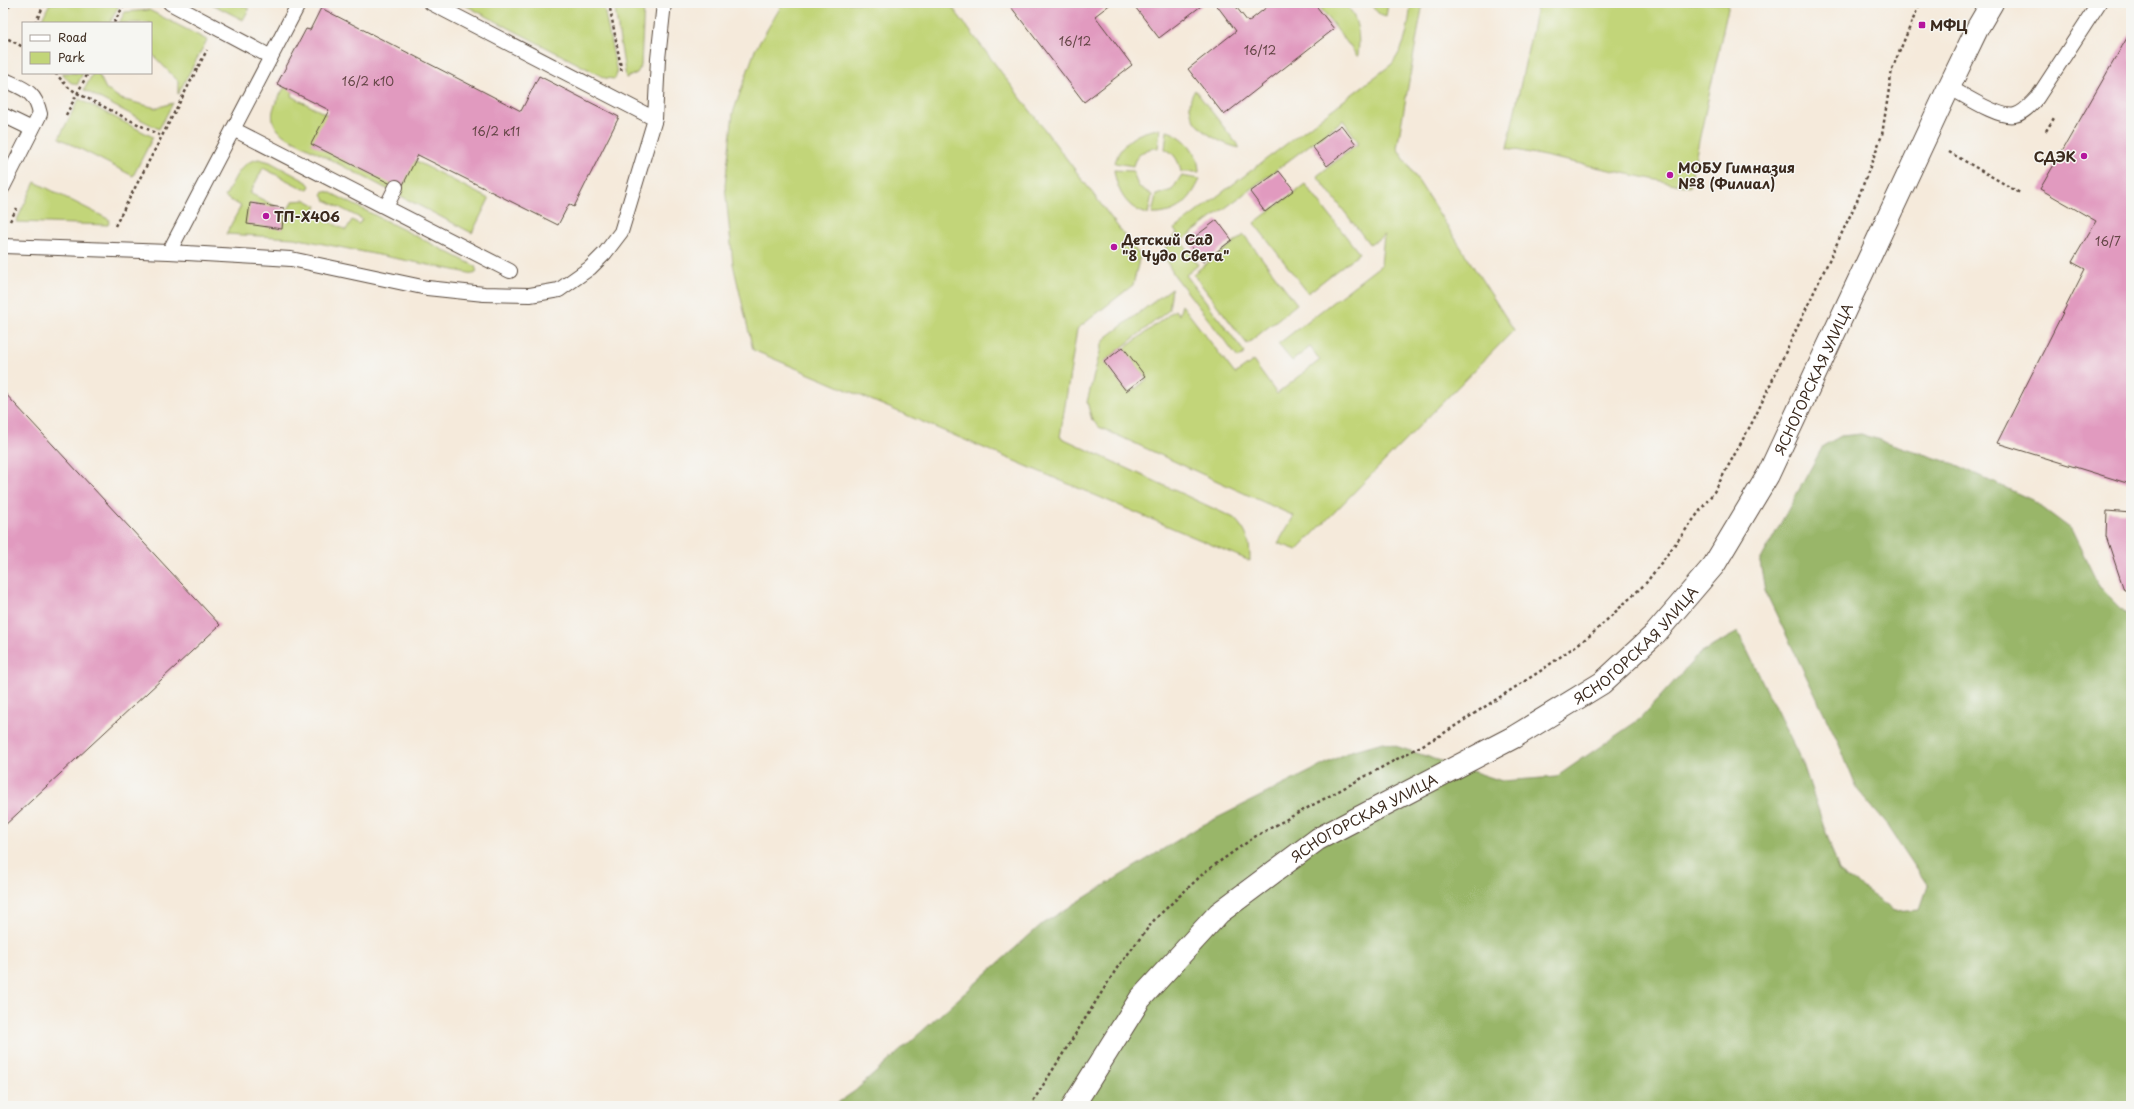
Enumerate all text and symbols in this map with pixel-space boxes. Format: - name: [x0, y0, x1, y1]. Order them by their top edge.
- place label: МФЦ: [1930, 15, 1968, 36]
- marker: МФЦ: [1917, 20, 1927, 30]
- legend: [22, 22, 152, 74]
- text: Road: [58, 28, 87, 46]
- house number: 16/12: [1059, 32, 1091, 50]
- house number: 16/12: [1244, 41, 1276, 59]
- text: Park: [58, 48, 85, 66]
- house number: 16/2 к10: [342, 72, 394, 90]
- house number: 16/2 к11: [472, 122, 520, 140]
- place label: СДЭК: [2034, 146, 2077, 167]
- marker: СДЭК: [2079, 151, 2089, 161]
- place label: МОБУ Гимназия №8 (Филиал): [1678, 157, 1795, 194]
- marker: МОБУ Гимназия №8 (Филиал): [1665, 170, 1675, 180]
- place label: ТП-Х406: [274, 206, 340, 227]
- marker: ТП-Х406: [261, 211, 271, 221]
- place label: Детский Сад "8 Чудо Света": [1121, 229, 1229, 266]
- house number: 16/7: [2095, 232, 2121, 250]
- marker: Детский Сад "8 Чудо Света": [1109, 242, 1119, 252]
- street label: ЯСНОГОРСКАЯ УЛИЦА: [1768, 299, 1858, 458]
- street label: ЯСНОГОРСКАЯ УЛИЦА: [1569, 581, 1703, 709]
- street label: ЯСНОГОРСКАЯ УЛИЦА: [1286, 768, 1441, 867]

